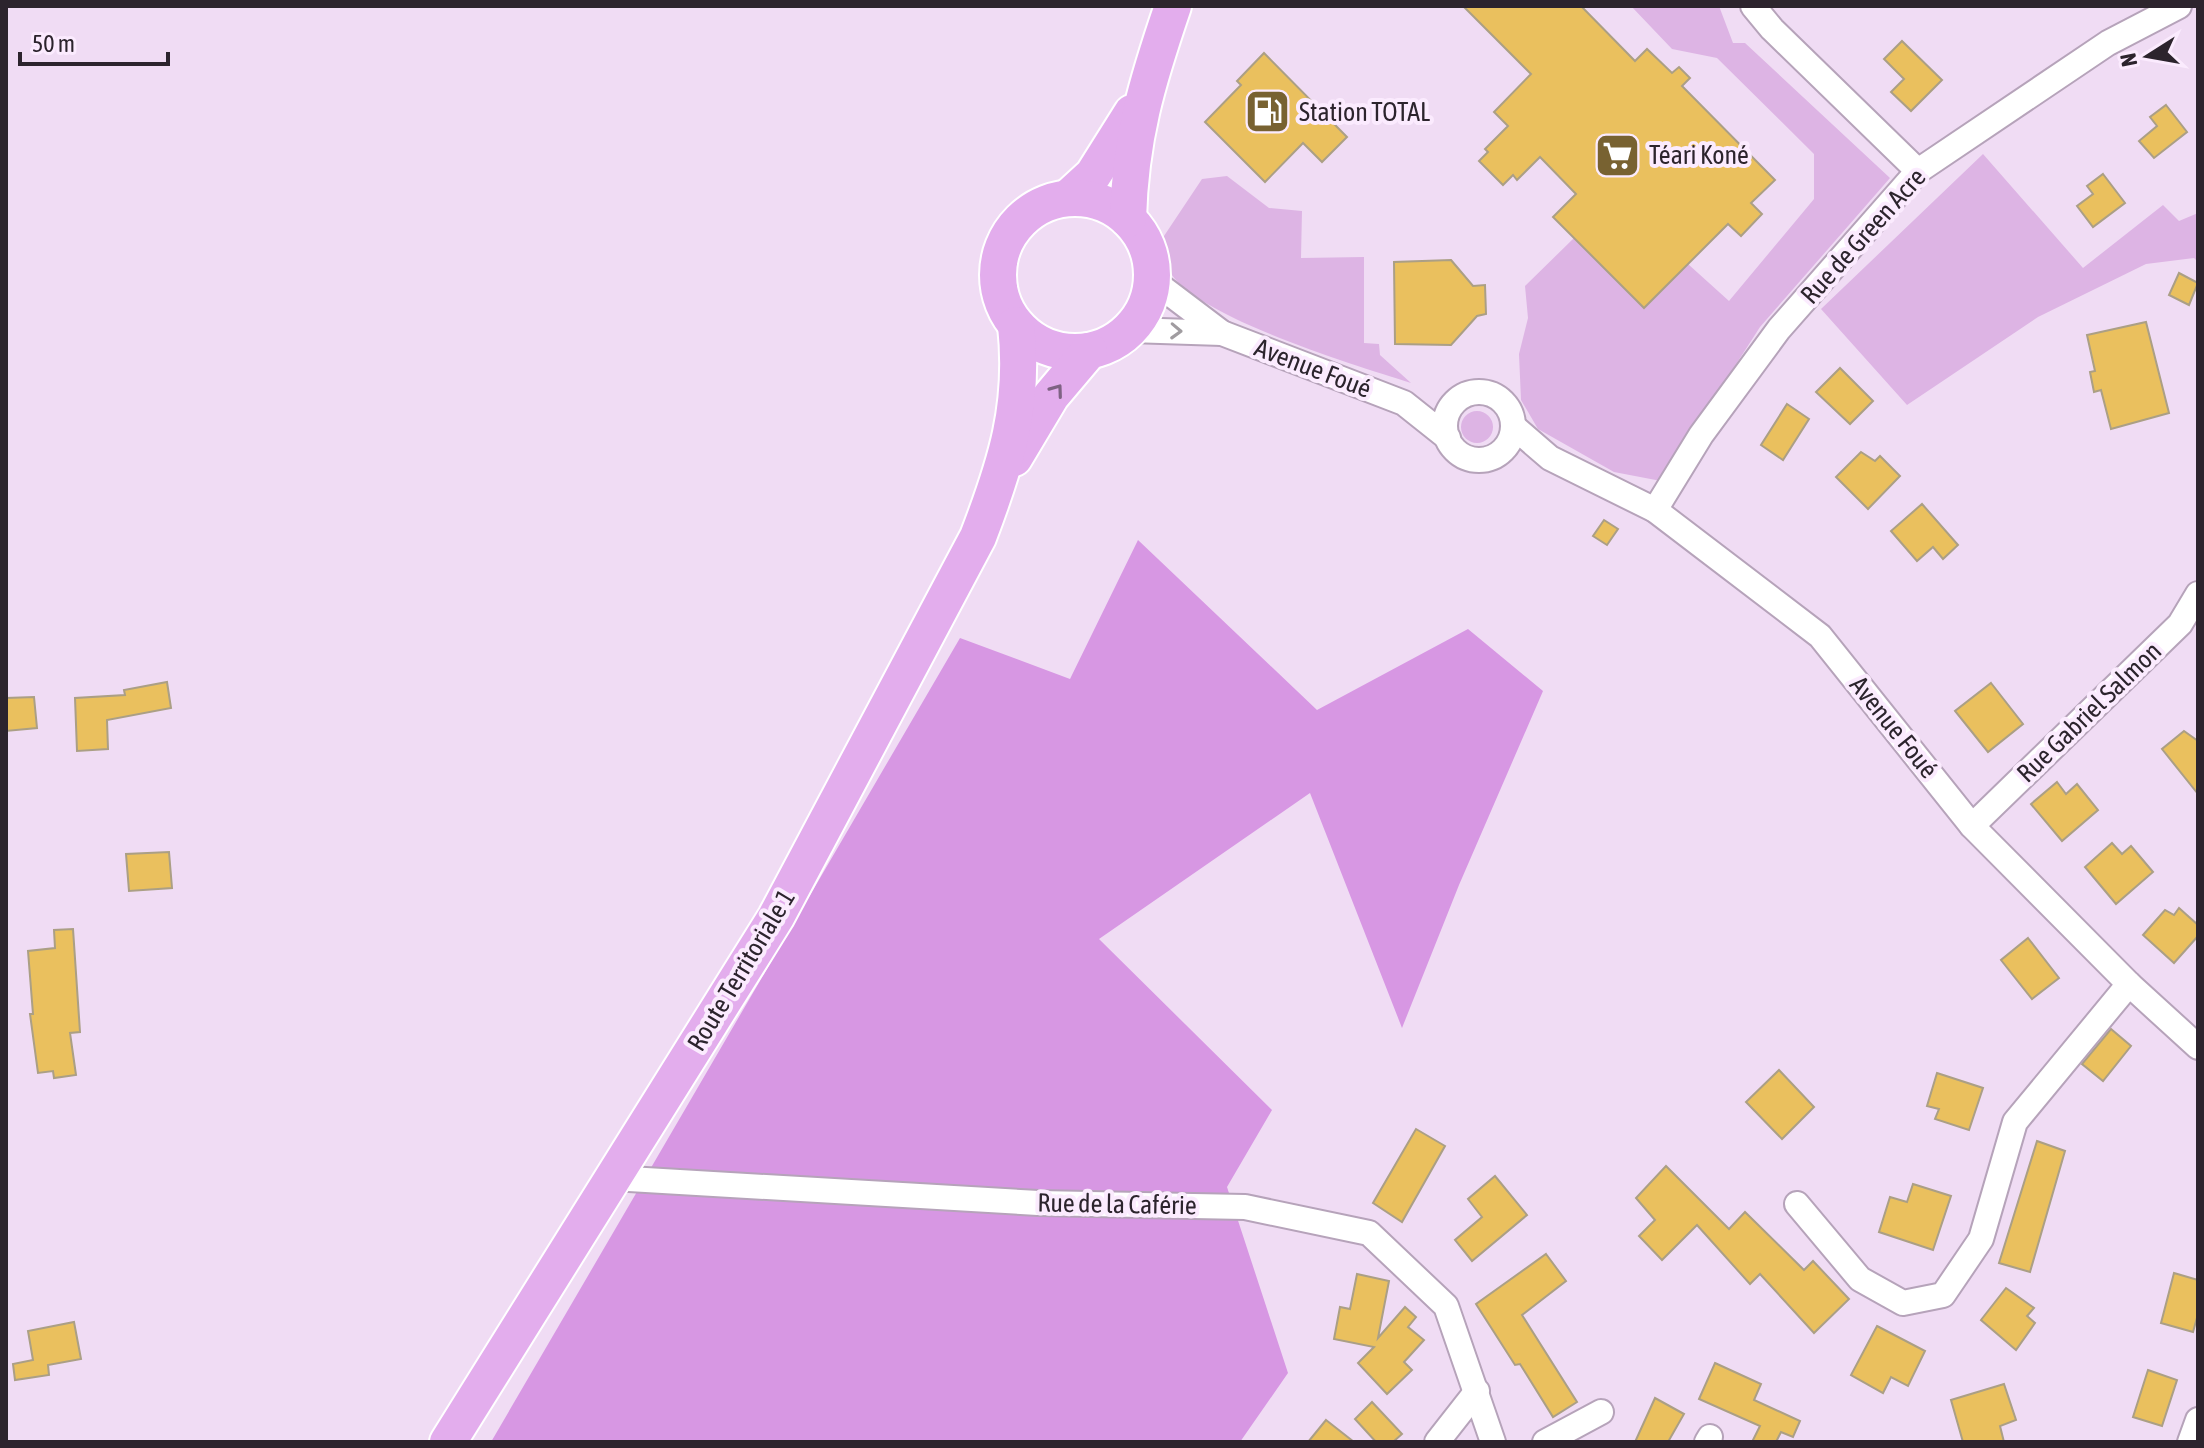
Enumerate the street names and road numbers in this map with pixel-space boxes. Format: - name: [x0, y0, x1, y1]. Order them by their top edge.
- street label: Rue de Green Acre: [1794, 162, 1932, 310]
- street label: Avenue Foué: [1251, 332, 1375, 404]
- street label: Rue Gabriel Salmon: [2011, 636, 2167, 788]
- street label: Avenue Foué: [1844, 670, 1944, 784]
- street label: Route Territoriale 1: [681, 884, 801, 1056]
- street label: Rue de la Caférie: [1037, 1188, 1197, 1220]

